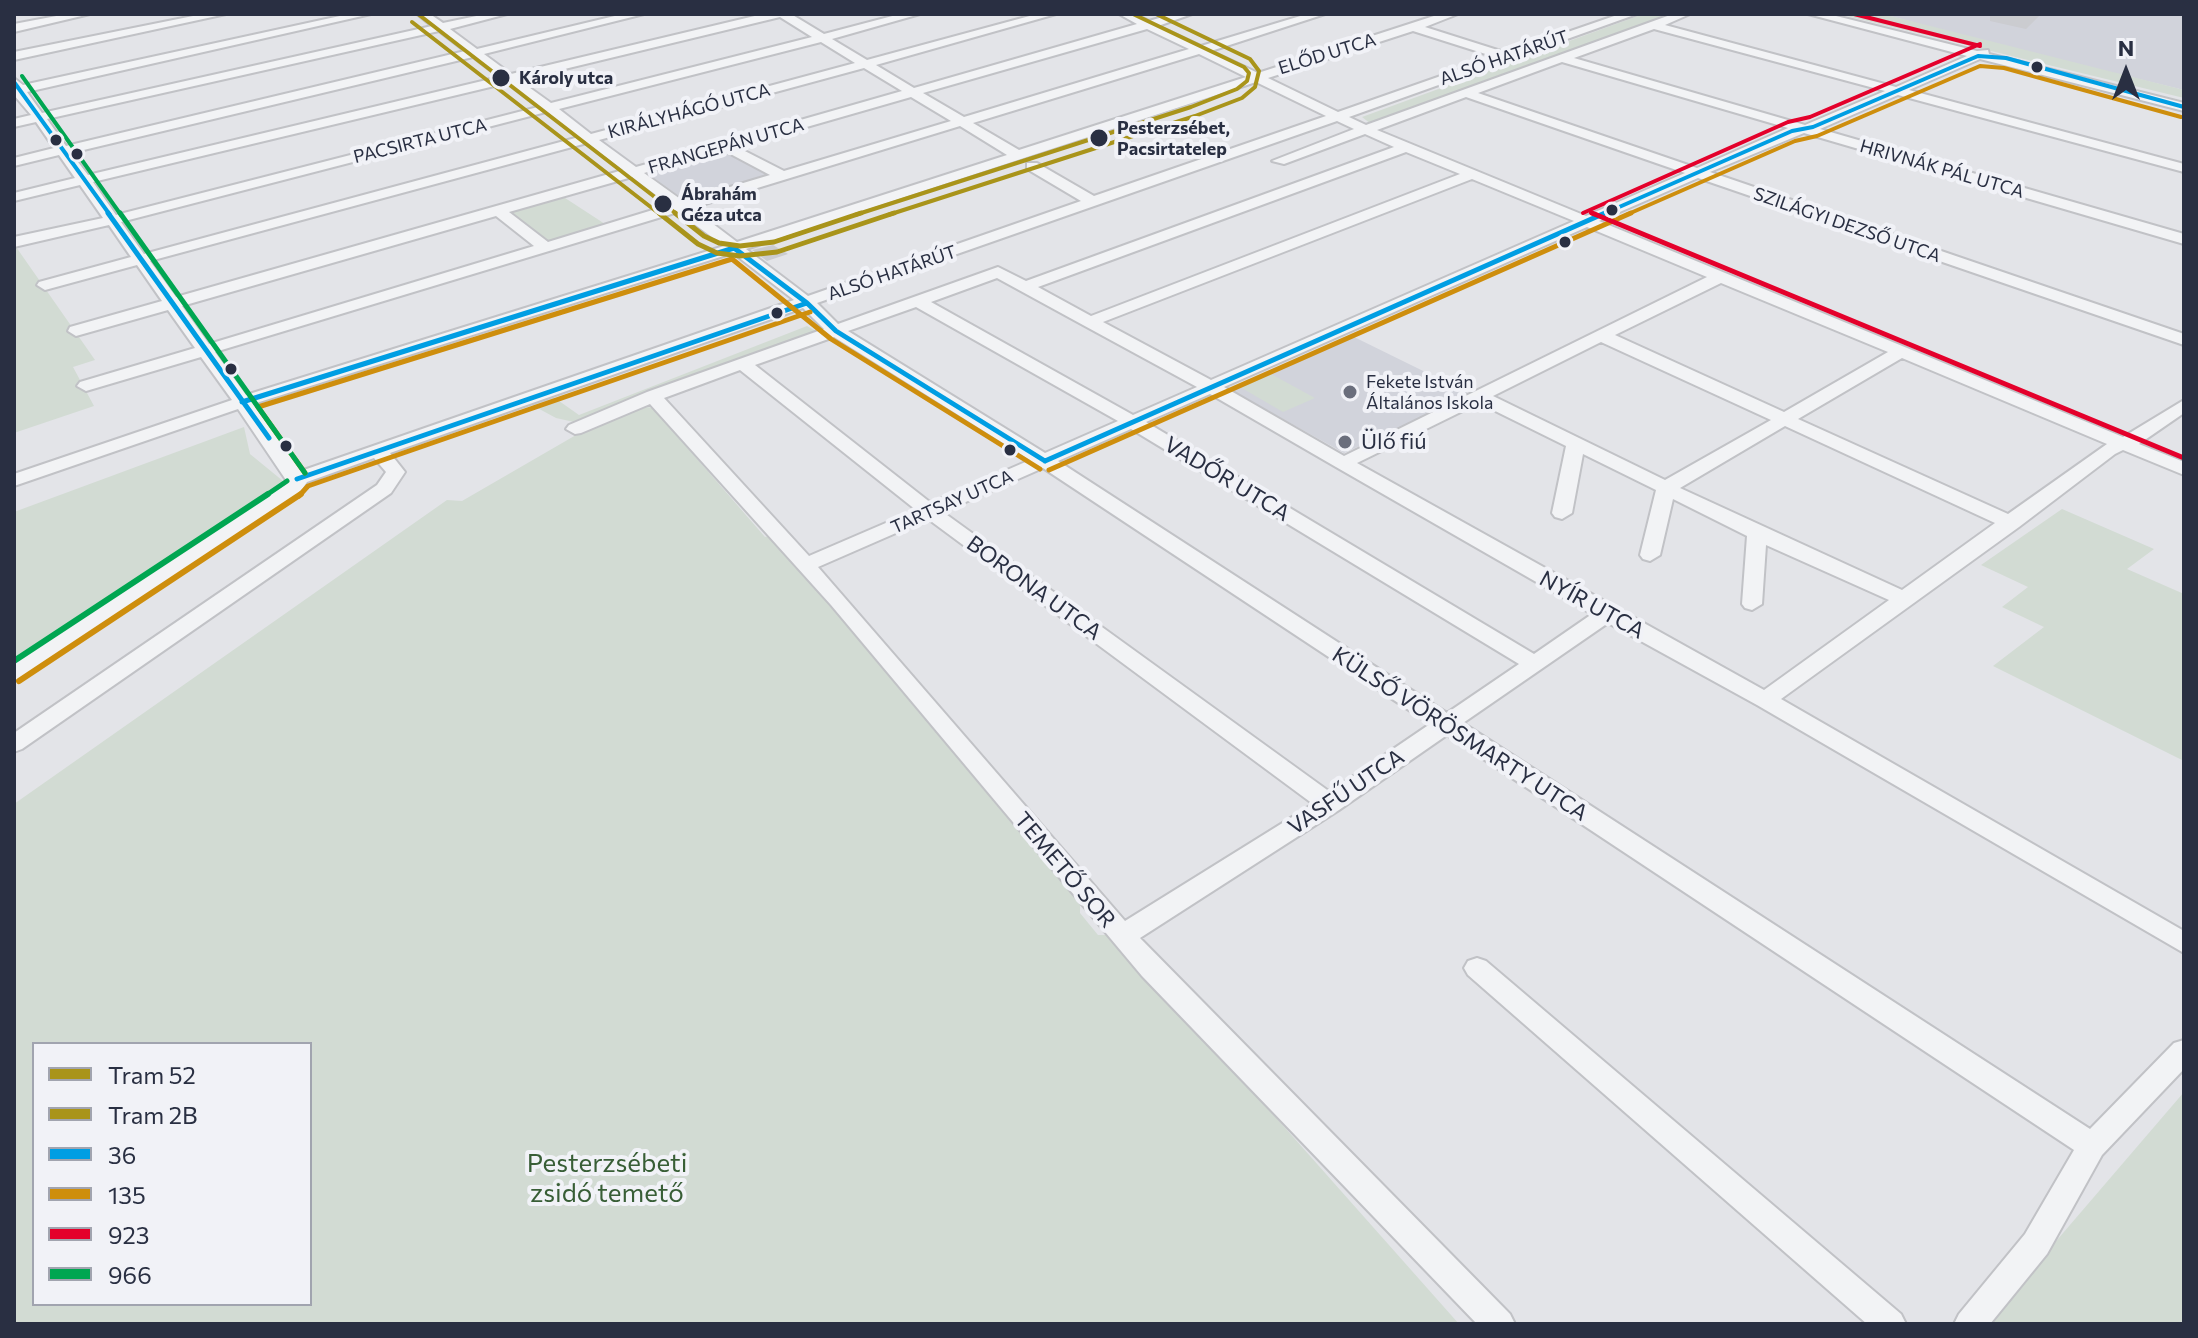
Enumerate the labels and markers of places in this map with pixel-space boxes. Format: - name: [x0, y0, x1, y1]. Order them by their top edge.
- unlabelled marker: [2029, 59, 2045, 75]
- marker: Károly utca: [490, 67, 512, 89]
- place label: Károly utca: [519, 67, 613, 89]
- place label: Pesterzsébet, Pacsirtatelep: [1117, 117, 1230, 160]
- marker: Pesterzsébet, Pacsirtatelep: [1088, 127, 1110, 149]
- unlabelled marker: [48, 132, 64, 148]
- unlabelled marker: [69, 146, 85, 162]
- place label: Ábrahám Géza utca: [681, 183, 762, 226]
- marker: Ábrahám Géza utca: [652, 193, 674, 215]
- unlabelled marker: [1604, 202, 1620, 218]
- unlabelled marker: [1557, 234, 1573, 250]
- unlabelled marker: [769, 305, 785, 321]
- unlabelled marker: [223, 361, 239, 377]
- place label: Fekete István Általános Iskola: [1366, 371, 1494, 414]
- marker: Fekete István Általános Iskola: [1341, 383, 1359, 401]
- place label: Ülő fiú: [1361, 429, 1427, 455]
- marker: Ülő fiú: [1336, 433, 1354, 451]
- unlabelled marker: [278, 438, 294, 454]
- unlabelled marker: [1002, 442, 1018, 458]

